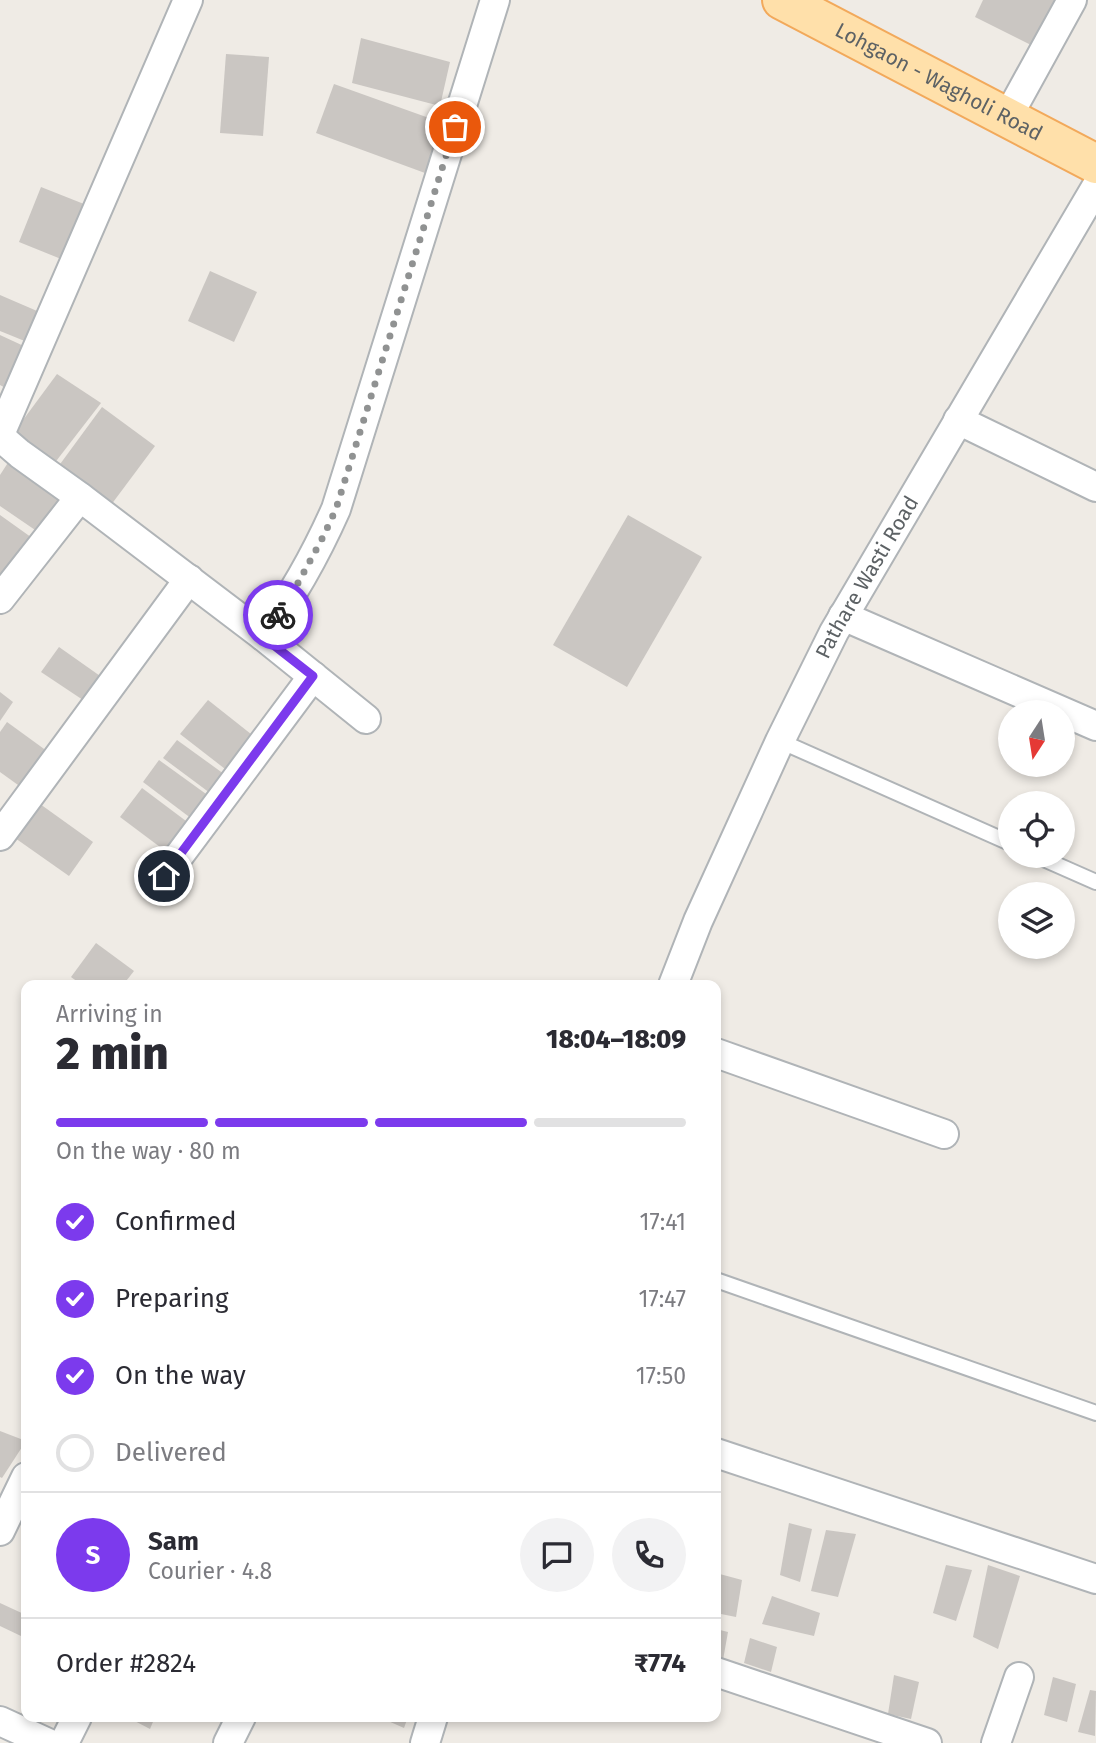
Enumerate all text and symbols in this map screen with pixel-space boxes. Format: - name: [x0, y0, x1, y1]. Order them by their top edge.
- street label: Lohgaon - Wagholi Road: [831, 17, 1047, 147]
- pin: [425, 97, 485, 157]
- icon: bag: [436, 108, 474, 146]
- street label: Pathare Wasti Road: [810, 491, 924, 663]
- courier: [243, 580, 313, 650]
- icon: bike: [259, 596, 297, 634]
- north arrow: [998, 700, 1074, 777]
- map controls: [998, 700, 1075, 959]
- button: locate: [998, 791, 1075, 868]
- pin: [134, 846, 194, 906]
- icon: home: [145, 857, 183, 895]
- button: layers: [998, 882, 1075, 959]
- text: Arriving in: [56, 1000, 163, 1028]
- text: 18:04–18:09: [546, 1024, 686, 1055]
- text: 2 min: [56, 1026, 169, 1081]
- text: On the way · 80 m: [56, 1137, 241, 1165]
- icon: check: [56, 1203, 94, 1241]
- text: Confirmed: [115, 1206, 236, 1237]
- text: 17:41: [640, 1208, 686, 1236]
- icon: check: [56, 1280, 94, 1318]
- text: Preparing: [115, 1283, 228, 1314]
- text: 17:47: [639, 1285, 686, 1313]
- icon: check: [56, 1357, 94, 1395]
- text: On the way: [115, 1360, 246, 1391]
- text: 17:50: [636, 1362, 686, 1390]
- text: Delivered: [115, 1437, 227, 1468]
- button: chat: [520, 1518, 594, 1592]
- button: phone: [612, 1518, 686, 1592]
- text: Sam: [148, 1526, 199, 1557]
- text: S: [86, 1540, 100, 1571]
- text: Courier · 4.8: [148, 1557, 272, 1585]
- text: Order #2824: [56, 1648, 196, 1679]
- text: ₹774: [634, 1648, 686, 1679]

